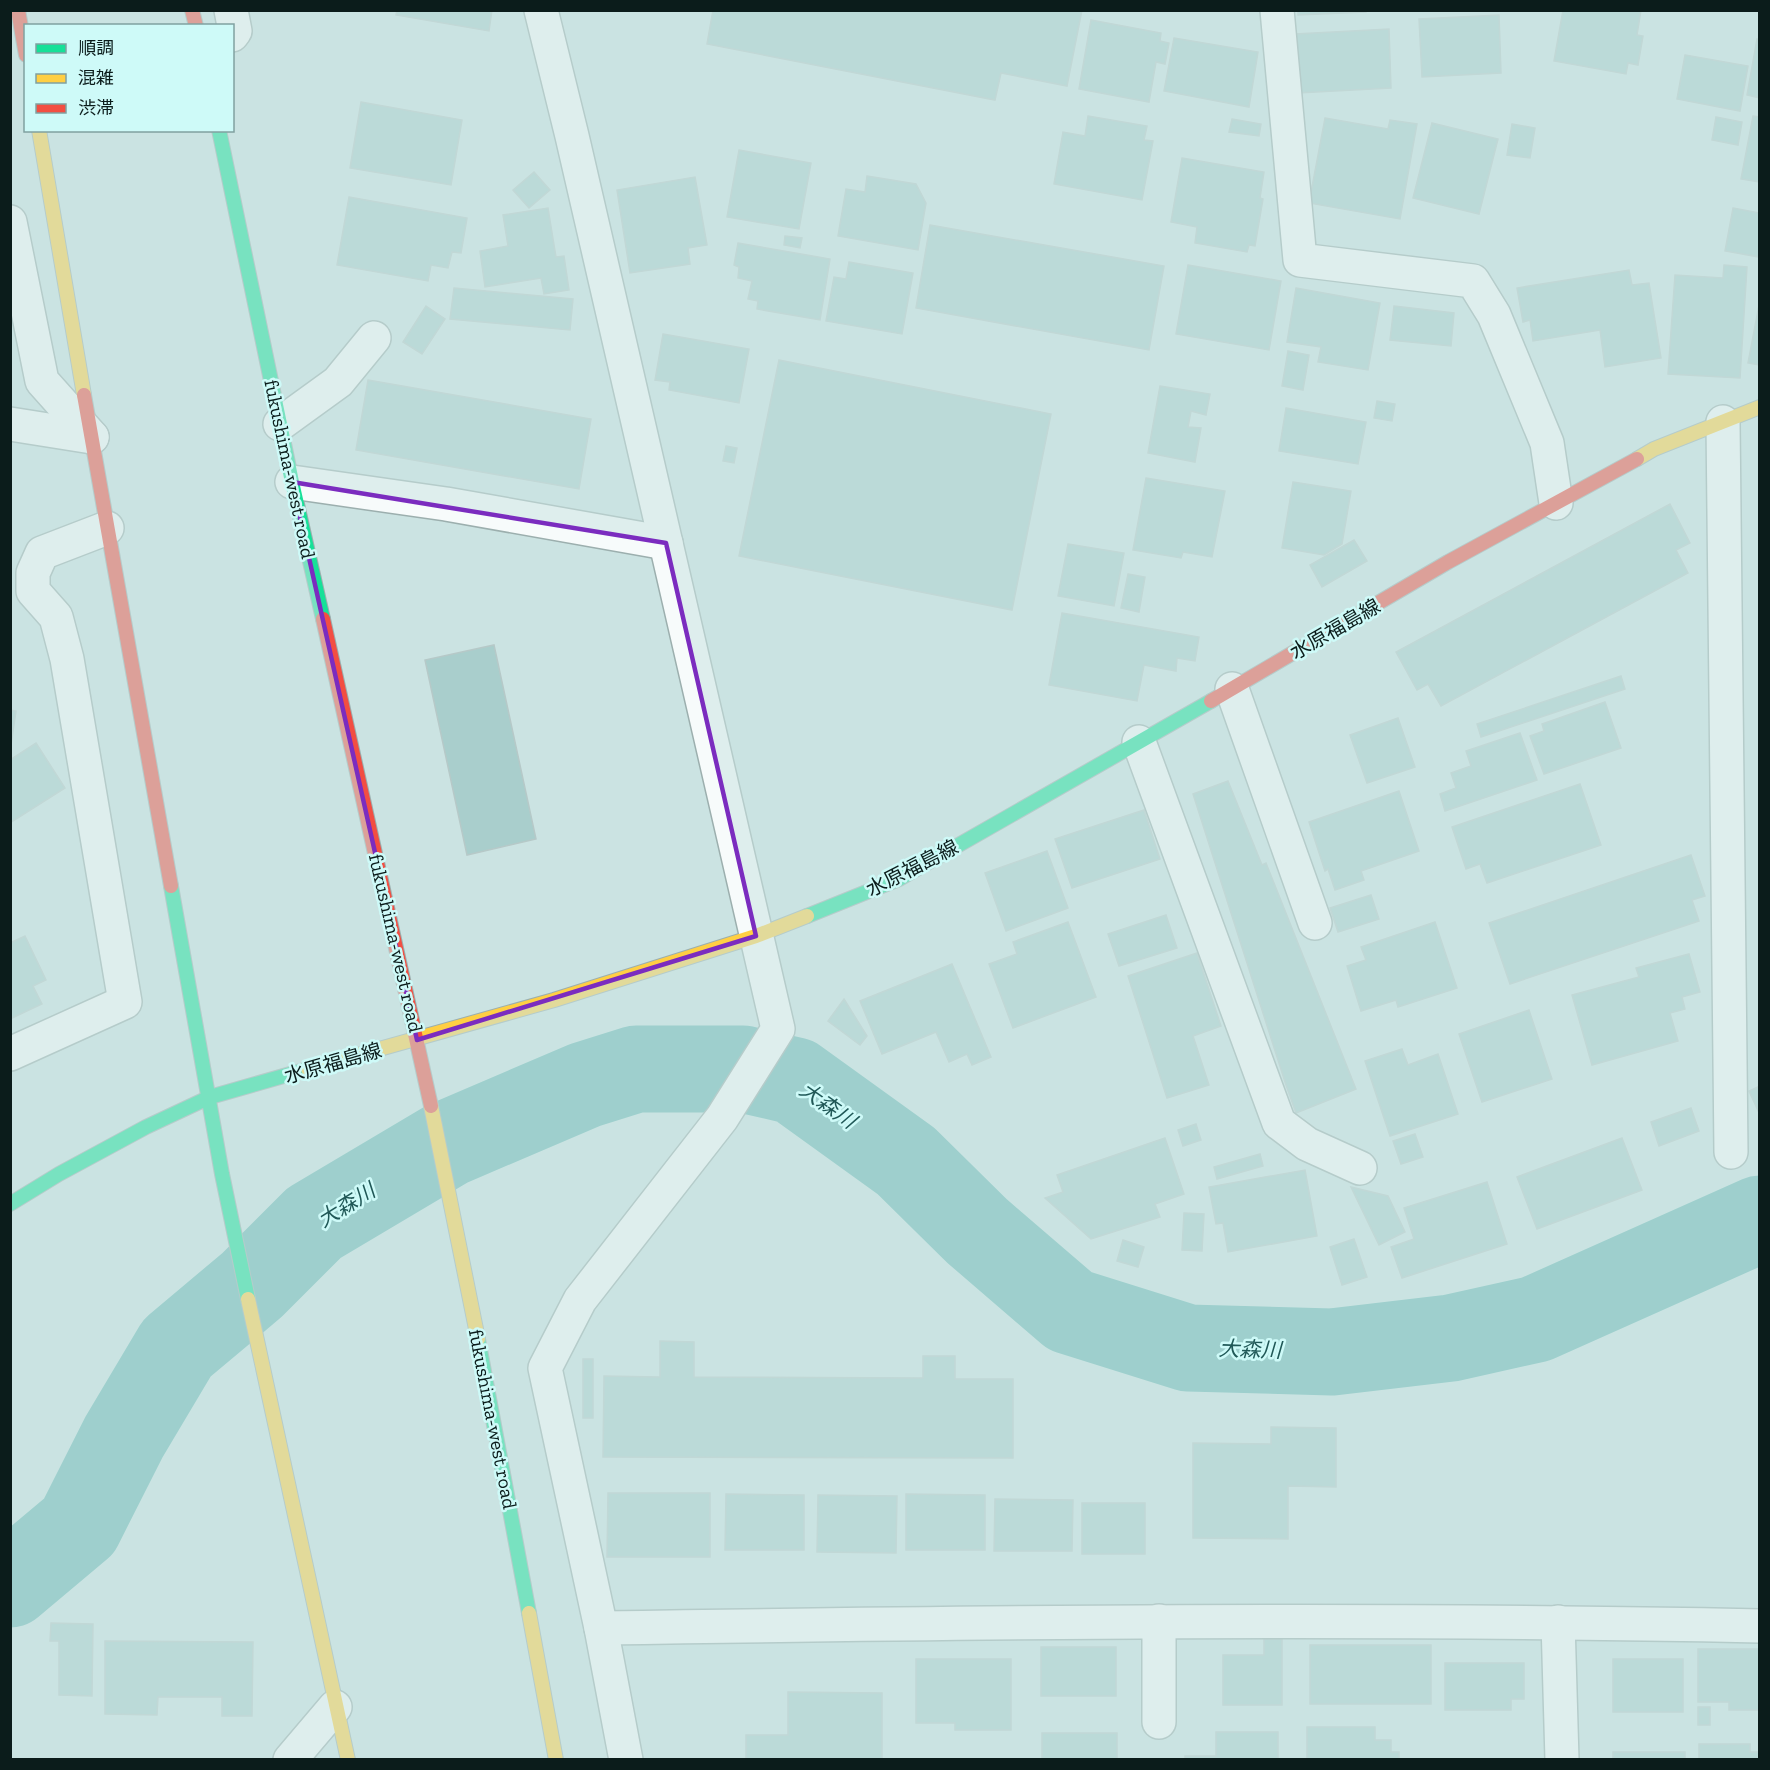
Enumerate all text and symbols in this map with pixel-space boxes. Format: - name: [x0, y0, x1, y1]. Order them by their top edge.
- legend: [24, 24, 234, 132]
- text: 順調: [78, 37, 114, 59]
- text: 混雑: [78, 67, 114, 89]
- text: 渋滞: [78, 97, 114, 119]
- street label: fukushima-west road: [259, 377, 321, 561]
- street label: 水原福島線: [1286, 594, 1384, 664]
- street label: 水原福島線: [862, 835, 962, 901]
- street label: fukushima-west road: [364, 851, 428, 1035]
- street label: 水原福島線: [282, 1038, 384, 1088]
- water label: 大森川: [795, 1077, 863, 1134]
- water label: 大森川: [313, 1177, 381, 1232]
- street label: fukushima-west road: [464, 1327, 522, 1511]
- water label: 大森川: [1218, 1335, 1284, 1363]

